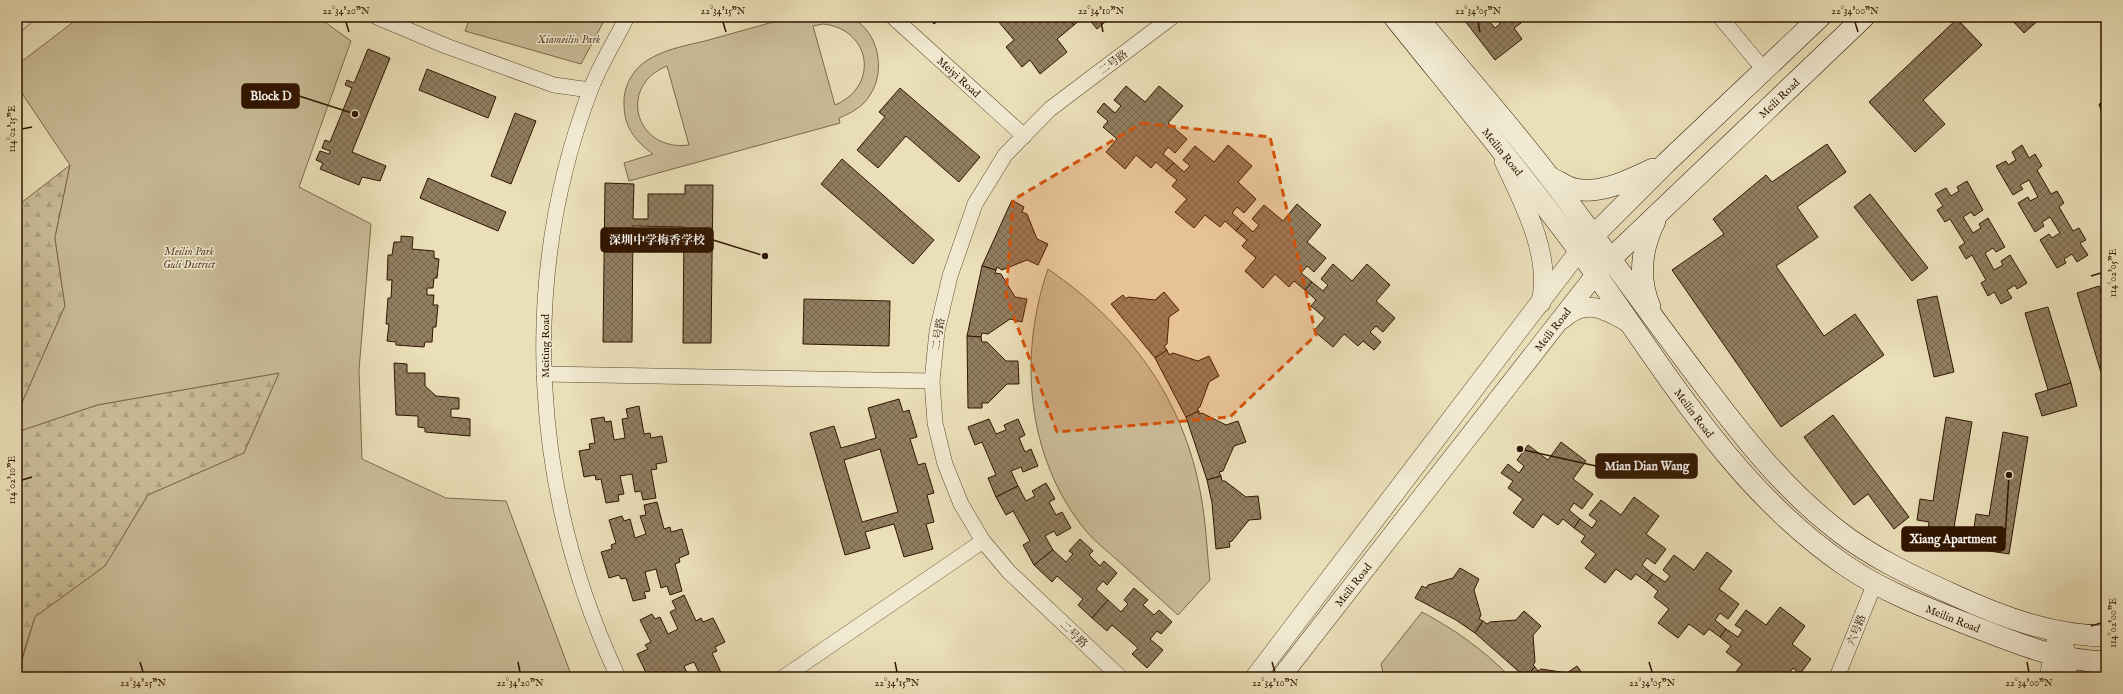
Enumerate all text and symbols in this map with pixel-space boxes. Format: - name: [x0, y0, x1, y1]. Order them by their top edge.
- text: 22°34'20"N: [322, 5, 370, 18]
- text: 22°34'15"N: [701, 5, 746, 18]
- text: 22°34'10"N: [1078, 5, 1124, 18]
- text: 22°34'05"N: [1455, 5, 1501, 18]
- text: 22°34'00"N: [1831, 5, 1879, 18]
- park label: Xiameilin Park: [537, 33, 601, 47]
- street label: 二号路: [1096, 47, 1131, 78]
- street label: Meiyi Road: [934, 54, 983, 101]
- street label: Meili Road: [1756, 76, 1803, 122]
- callout: Block D: [242, 84, 299, 108]
- text: Block D: [250, 89, 292, 104]
- text: 114°02'15"E: [6, 105, 19, 153]
- street label: Meilin Road: [1478, 125, 1525, 179]
- callout: 深圳中学梅香学校: [601, 228, 713, 252]
- text: 深圳中学梅香学校: [609, 233, 705, 248]
- park label: Meilin Park Guli District: [163, 245, 215, 272]
- text: 114°02'05"E: [2107, 249, 2120, 297]
- street label: Meili Road: [1532, 305, 1575, 355]
- street label: Meiting Road: [539, 314, 553, 378]
- street label: 二号路: [929, 317, 948, 352]
- street label: Meilin Road: [1670, 386, 1716, 441]
- callout: Mian Dian Wang: [1596, 454, 1697, 478]
- text: 114°02'10"E: [6, 456, 19, 504]
- text: Mian Dian Wang: [1605, 459, 1690, 475]
- callout: Xiang Apartment: [1902, 527, 2005, 551]
- text: Xiang Apartment: [1908, 532, 1997, 548]
- street label: Meili Road: [1332, 561, 1375, 610]
- text: 114°02'00"E: [2107, 598, 2120, 648]
- street label: Meilin Road: [1923, 602, 1982, 636]
- street label: 六号路: [1844, 612, 1870, 648]
- street label: 二号路: [1057, 618, 1090, 651]
- text: 22°34'25"N: [120, 677, 166, 690]
- text: 22°34'20"N: [496, 677, 544, 690]
- text: 22°34'15"N: [875, 677, 920, 690]
- text: 22°34'10"N: [1252, 677, 1298, 690]
- text: 22°34'05"N: [1629, 677, 1675, 690]
- text: 22°34'00"N: [2005, 677, 2053, 690]

